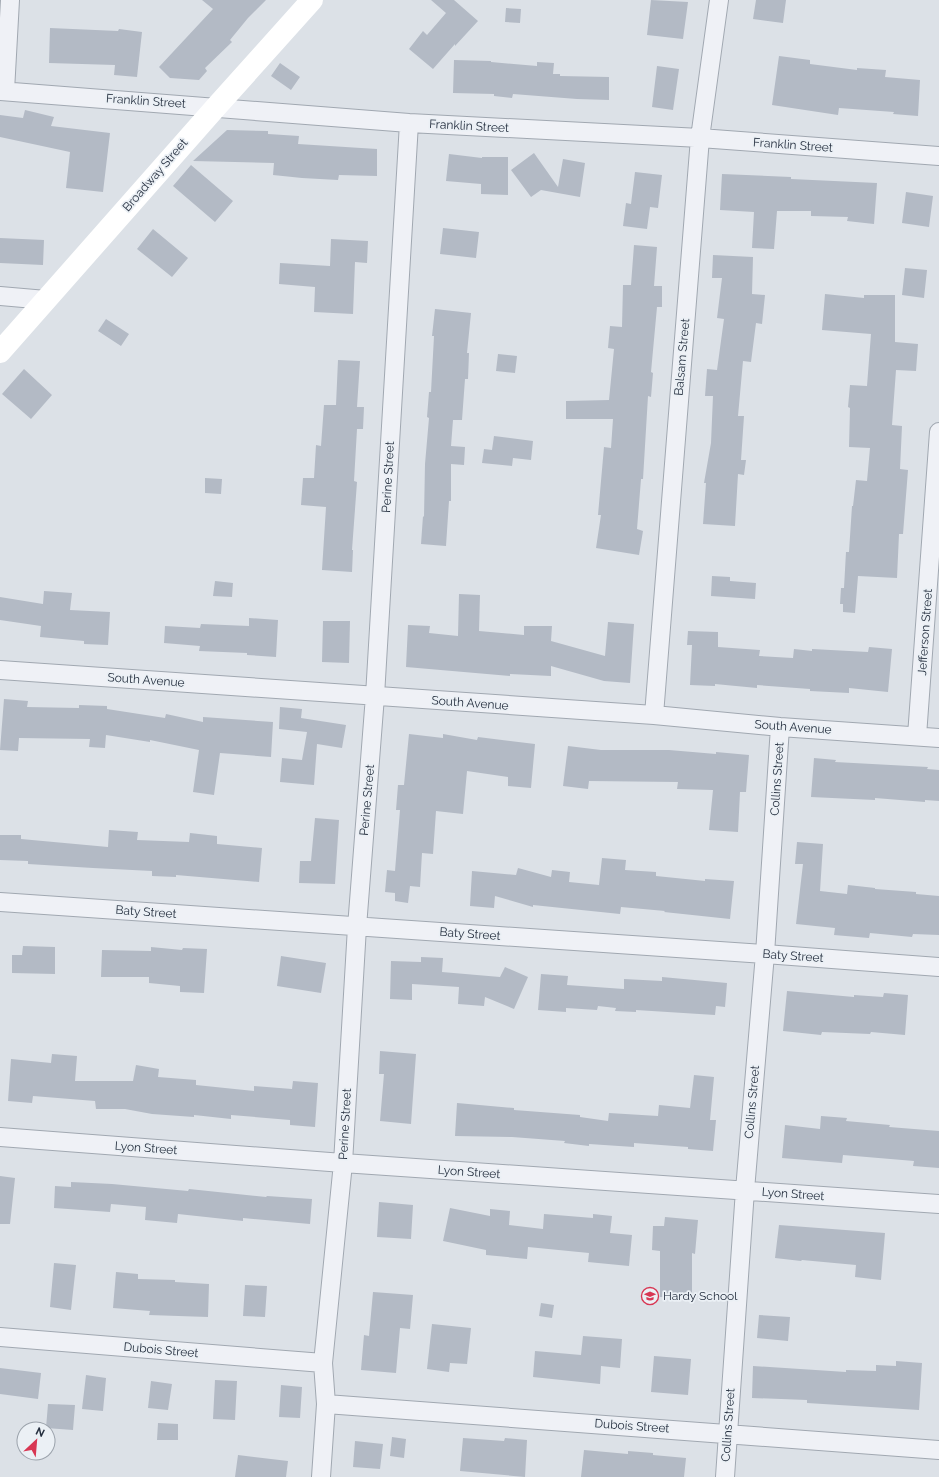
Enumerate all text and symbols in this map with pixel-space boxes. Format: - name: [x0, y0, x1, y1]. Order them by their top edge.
- street label: Franklin Street: [106, 91, 186, 111]
- street label: Franklin Street: [429, 117, 509, 135]
- street label: Franklin Street: [753, 135, 833, 155]
- street label: Broadway Street: [120, 136, 190, 214]
- street label: Balsam Street: [672, 318, 692, 396]
- street label: Perine Street: [379, 441, 397, 513]
- street label: Jefferson Street: [915, 588, 935, 676]
- street label: South Avenue: [107, 670, 185, 690]
- street label: South Avenue: [431, 693, 509, 713]
- street label: South Avenue: [754, 717, 832, 737]
- street label: Collins Street: [767, 742, 787, 816]
- street label: Perine Street: [357, 764, 377, 836]
- street label: Baty Street: [115, 903, 177, 921]
- street label: Baty Street: [439, 925, 501, 943]
- street label: Baty Street: [762, 947, 824, 965]
- street label: Collins Street: [742, 1065, 762, 1139]
- street label: Perine Street: [336, 1088, 354, 1160]
- street label: Lyon Street: [114, 1139, 178, 1157]
- street label: Lyon Street: [437, 1163, 501, 1181]
- street label: Lyon Street: [761, 1185, 825, 1203]
- school or university icon: Hardy School: [640, 1286, 660, 1306]
- place label: Hardy School: [663, 1289, 738, 1303]
- street label: Dubois Street: [123, 1340, 199, 1360]
- street label: Collins Street: [718, 1388, 738, 1462]
- street label: Dubois Street: [594, 1416, 670, 1436]
- north arrow: [16, 1421, 56, 1461]
- text: N: [34, 1425, 47, 1440]

